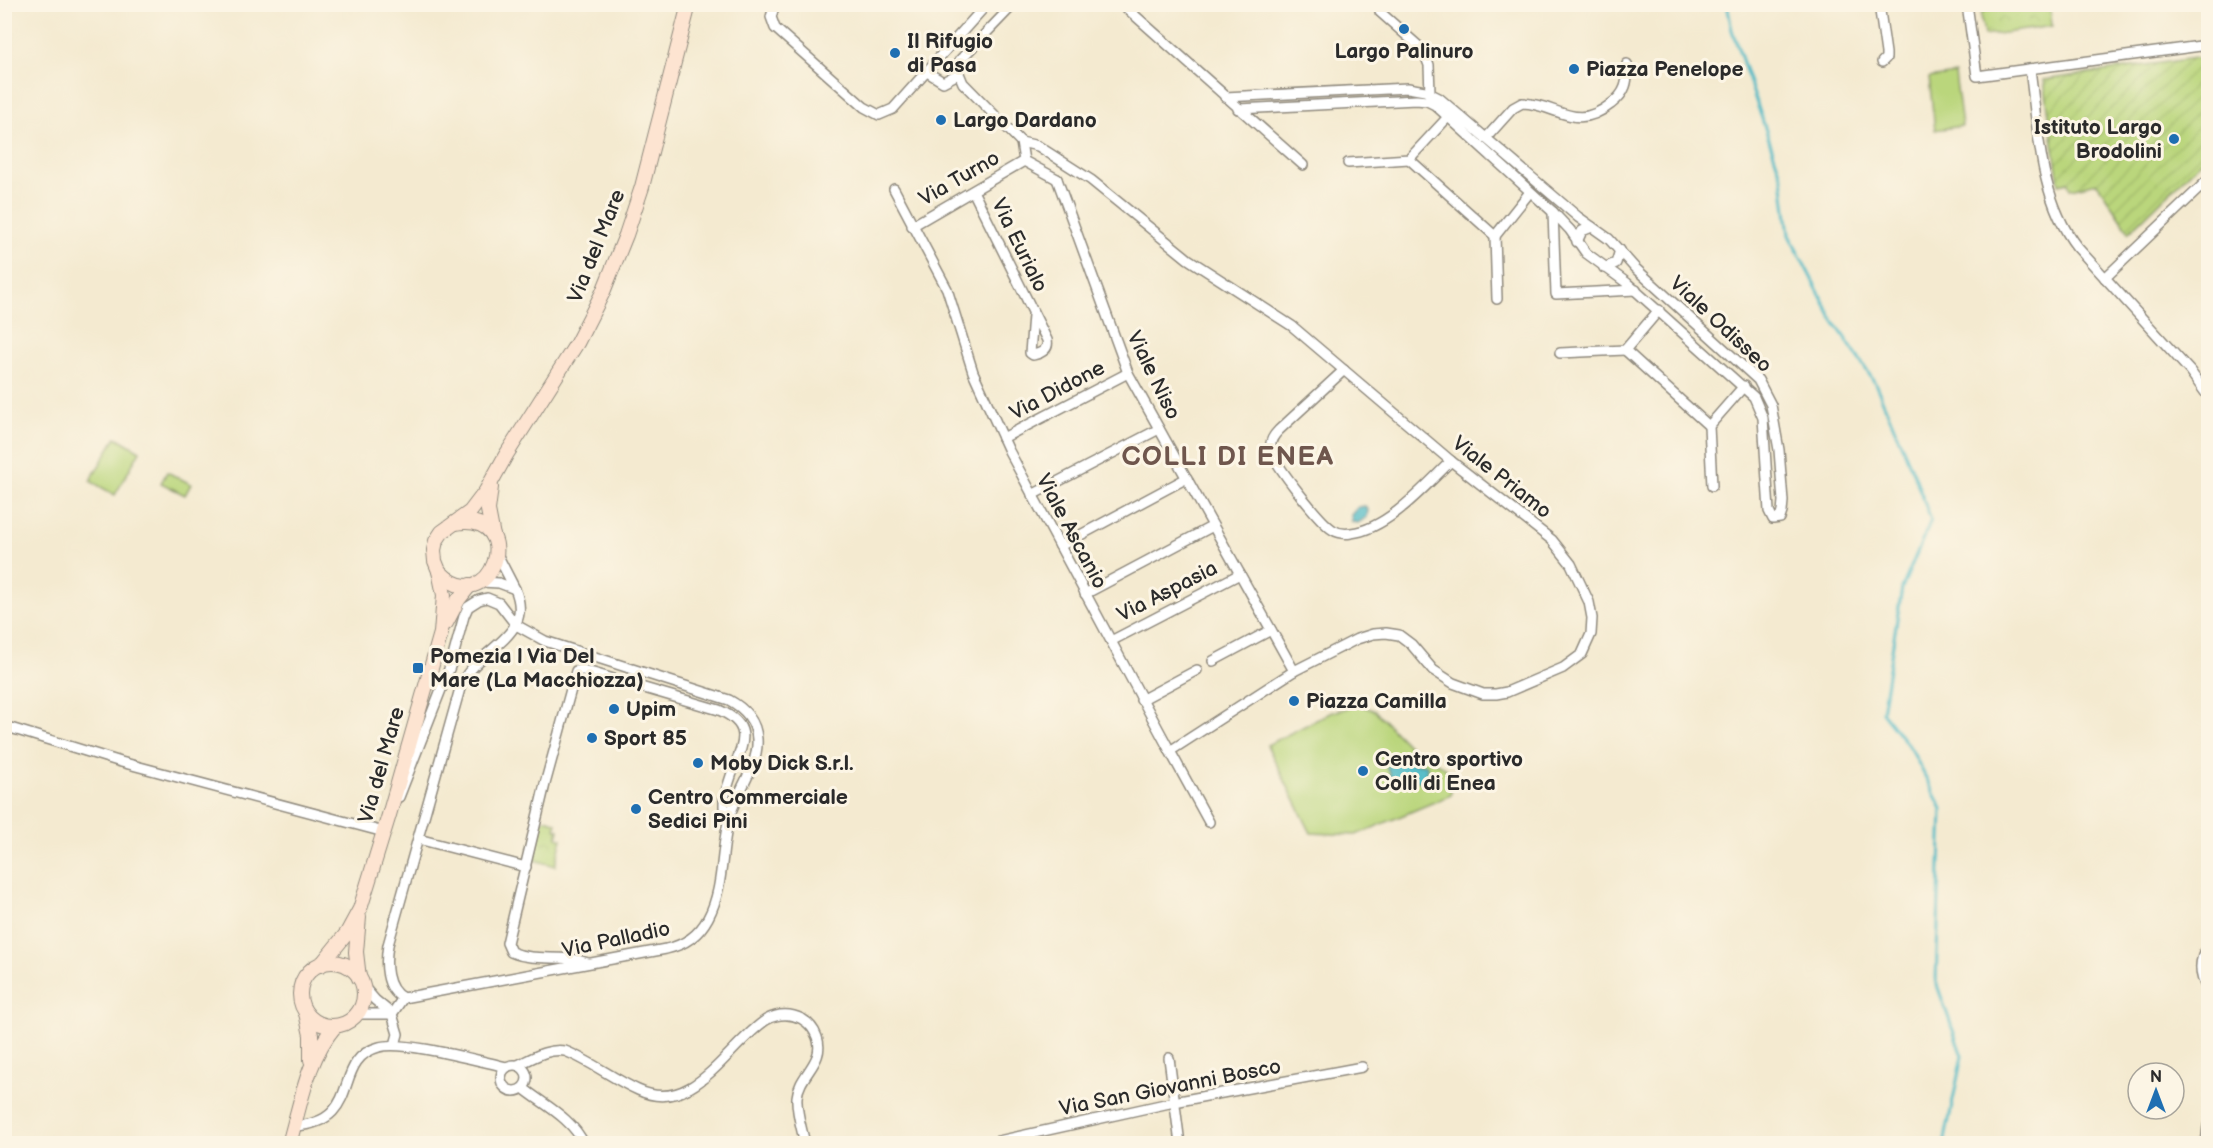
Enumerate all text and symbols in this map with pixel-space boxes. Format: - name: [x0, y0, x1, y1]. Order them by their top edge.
- marker: Largo Palinuro: [1397, 22, 1411, 36]
- place label: Il Rifugio di Pasa: [907, 29, 993, 78]
- place label: Largo Palinuro: [1334, 39, 1474, 64]
- marker: Il Rifugio di Pasa: [888, 46, 902, 60]
- place label: Piazza Penelope: [1586, 57, 1744, 82]
- marker: Piazza Penelope: [1567, 62, 1581, 76]
- place label: Largo Dardano: [953, 108, 1097, 133]
- marker: Largo Dardano: [934, 113, 948, 127]
- place label: Istituto Largo Brodolini: [2034, 115, 2162, 164]
- marker: Istituto Largo Brodolini: [2167, 132, 2181, 146]
- street label: Via Turno: [914, 145, 1004, 211]
- street label: Via del Mare: [562, 186, 631, 306]
- street label: Via Eurialo: [986, 194, 1053, 296]
- street label: Viale Odisseo: [1664, 271, 1777, 378]
- street label: Viale Niso: [1121, 327, 1186, 424]
- street label: Via Didone: [1005, 355, 1109, 426]
- street label: Viale Priamo: [1447, 431, 1556, 524]
- district label: COLLI DI ENEA: [1121, 441, 1335, 473]
- street label: Viale Ascanio: [1031, 469, 1112, 593]
- street label: Via Aspasia: [1113, 556, 1222, 627]
- place label: Pomezia | Via Del Mare (La Macchiozza): [430, 644, 644, 693]
- marker: Pomezia | Via Del Mare (La Macchiozza): [411, 661, 425, 675]
- place label: Piazza Camilla: [1306, 689, 1447, 714]
- marker: Piazza Camilla: [1287, 694, 1301, 708]
- place label: Upim: [626, 697, 676, 722]
- marker: Upim: [607, 702, 621, 716]
- street label: Via del Mare: [353, 704, 410, 826]
- place label: Sport 85: [604, 726, 687, 751]
- marker: Sport 85: [585, 731, 599, 745]
- place label: Centro sportivo Colli di Enea: [1375, 747, 1523, 796]
- place label: Moby Dick S.r.l.: [710, 751, 854, 776]
- marker: Moby Dick S.r.l.: [691, 756, 705, 770]
- marker: Centro sportivo Colli di Enea: [1356, 764, 1370, 778]
- place label: Centro Commerciale Sedici Pini: [648, 785, 848, 834]
- marker: Centro Commerciale Sedici Pini: [629, 802, 643, 816]
- street label: Via Palladio: [560, 916, 672, 963]
- street label: Via San Giovanni Bosco: [1057, 1054, 1283, 1121]
- north arrow: [2126, 1061, 2186, 1121]
- text: N: [2150, 1068, 2162, 1087]

